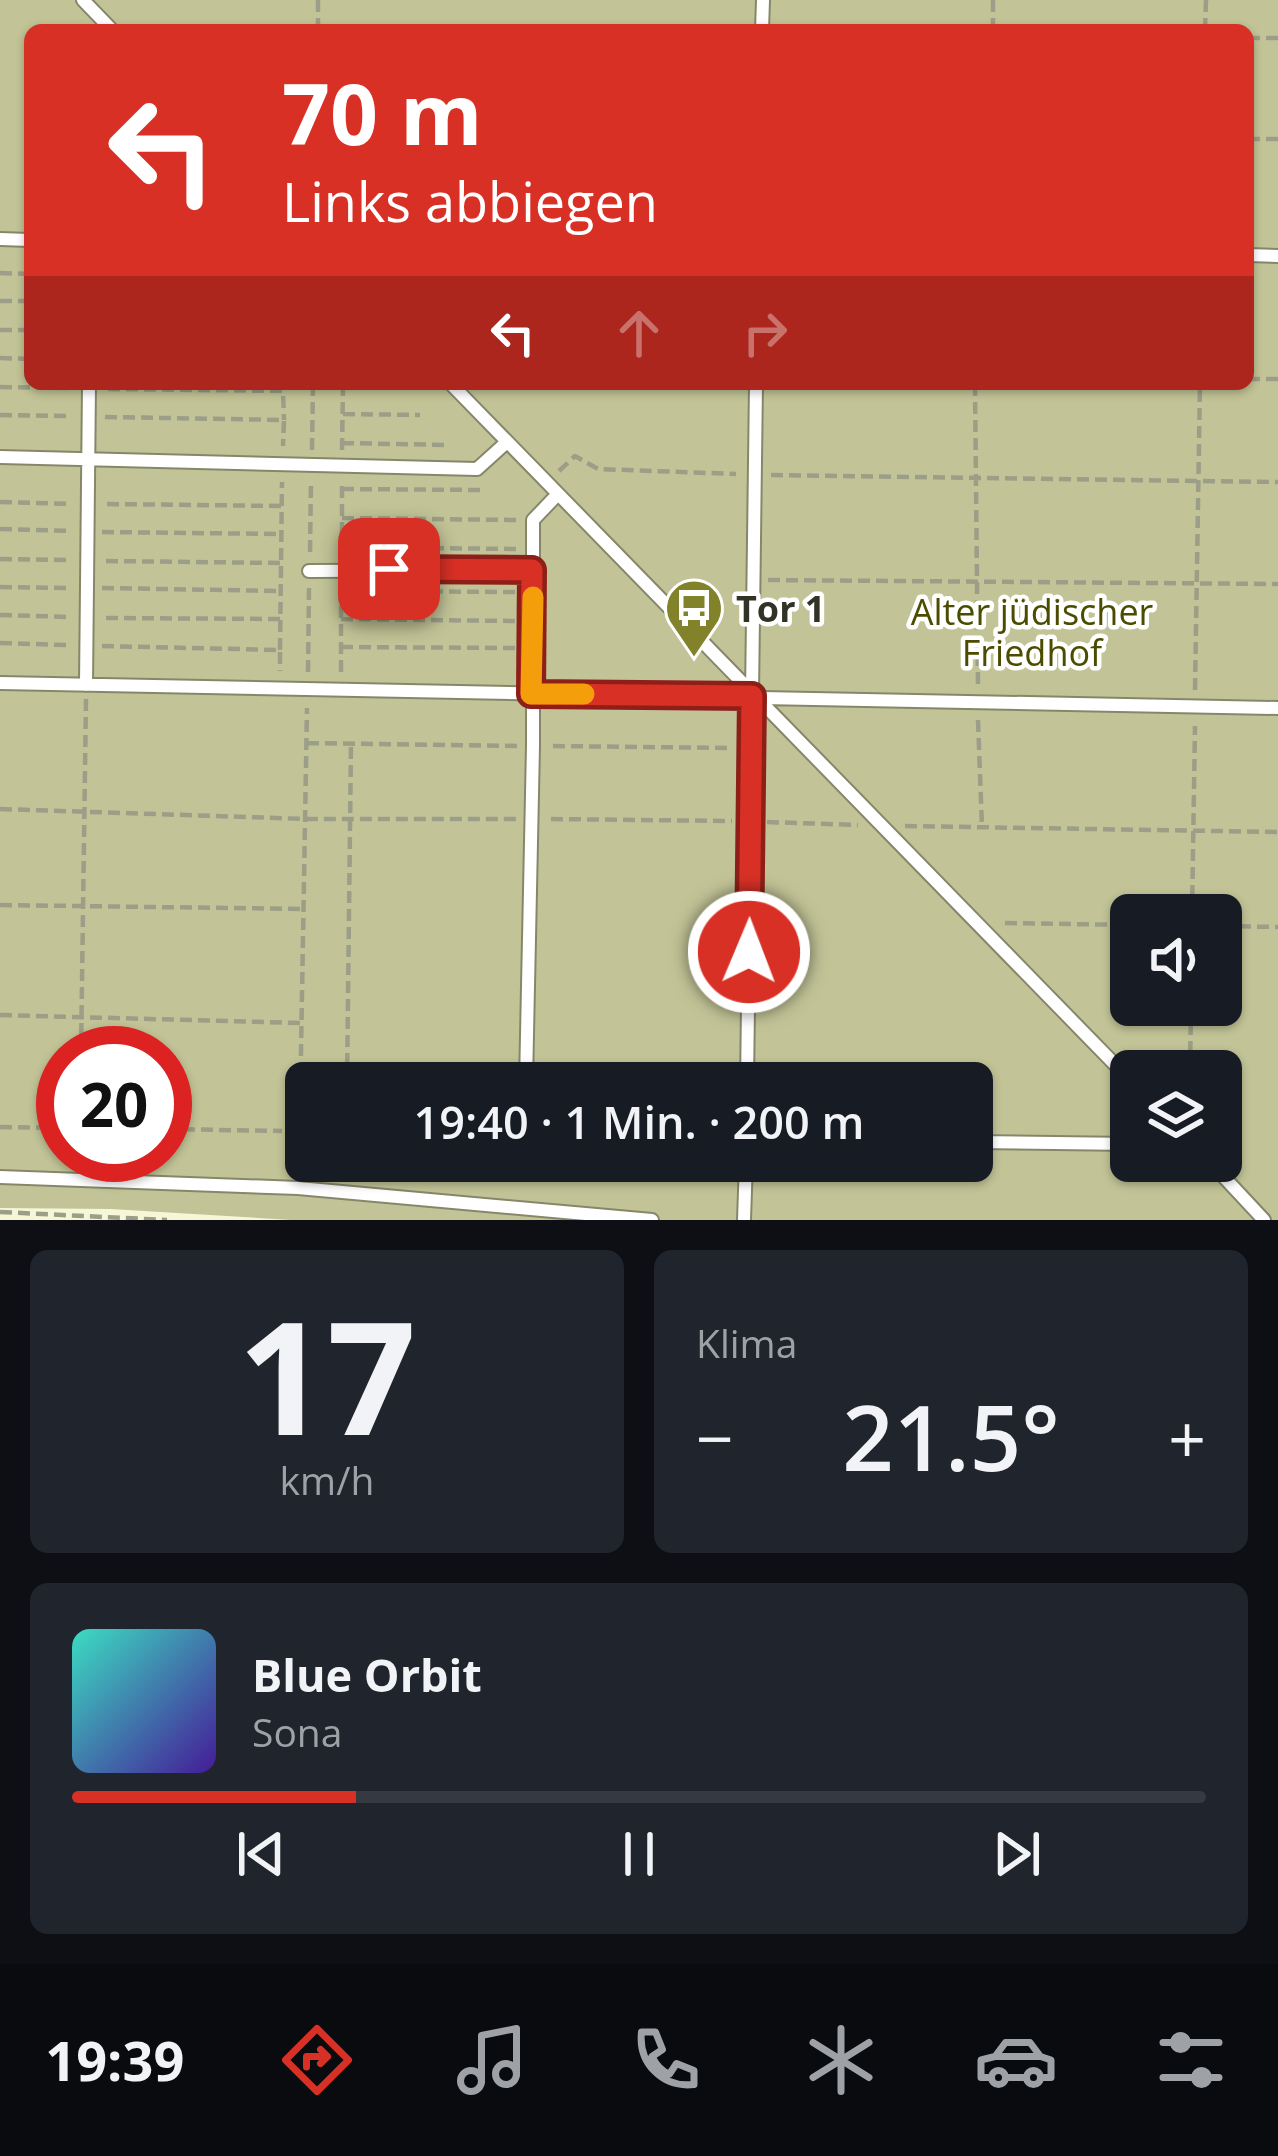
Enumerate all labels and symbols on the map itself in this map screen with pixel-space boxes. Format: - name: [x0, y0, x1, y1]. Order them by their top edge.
- pin: [338, 518, 440, 620]
- bus stop icon: Tor 1: [663, 577, 725, 659]
- place label: Tor 1: [736, 584, 825, 633]
- park label: Alter jüdischer Friedhof: [911, 587, 1154, 677]
- position arrow: [686, 889, 812, 1015]
- speed limit sign: 20: [36, 1026, 192, 1182]

